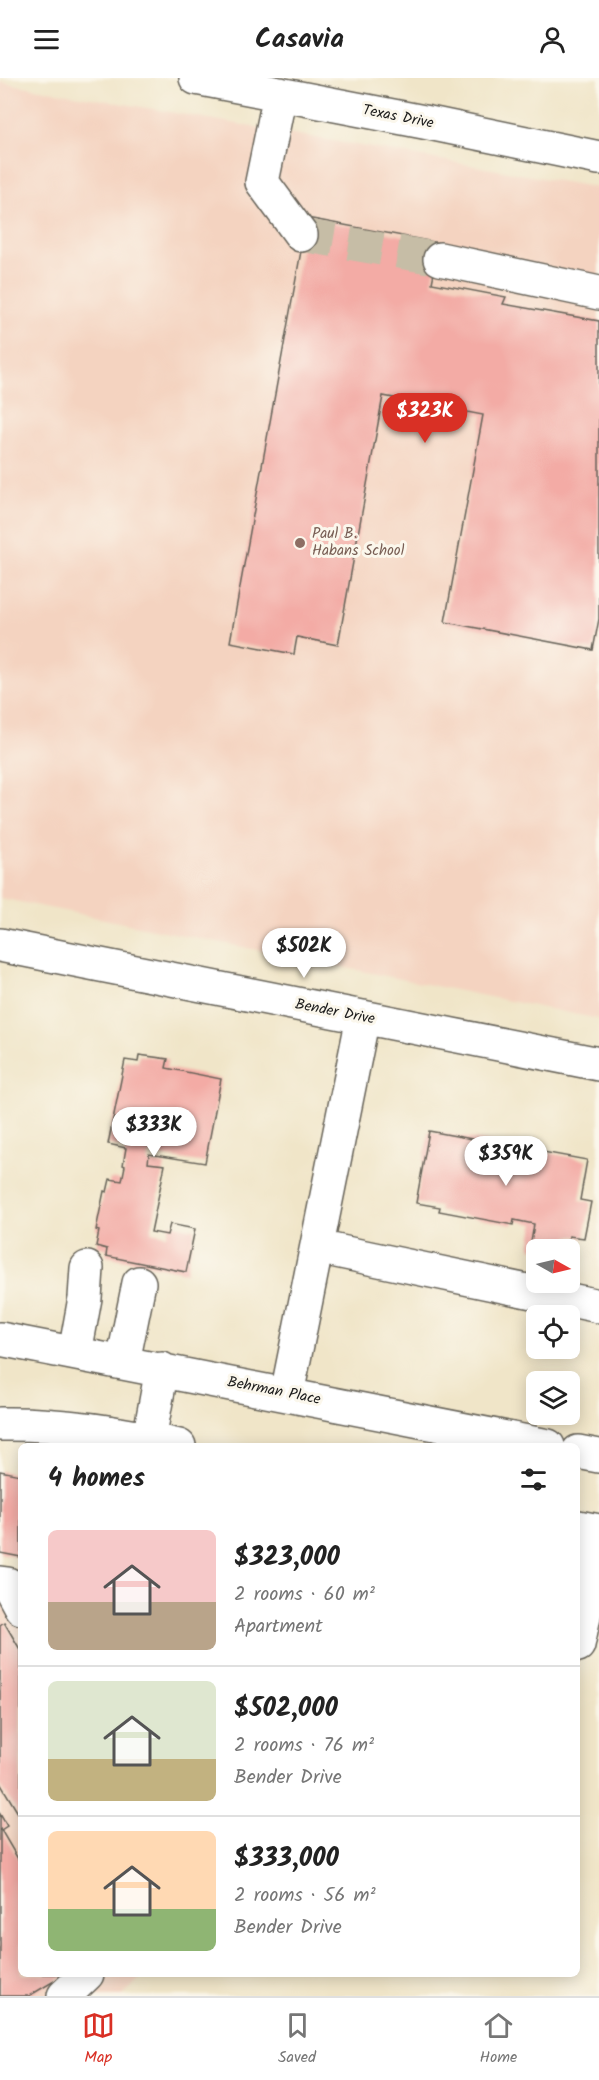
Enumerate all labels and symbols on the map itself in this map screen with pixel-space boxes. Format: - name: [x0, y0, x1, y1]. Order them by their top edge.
- street label: Texas Drive: [360, 98, 436, 136]
- pin: $323K: [383, 393, 467, 444]
- place label: Paul B. Habans School: [312, 522, 405, 563]
- marker: Paul B. Habans School: [293, 536, 307, 550]
- pin: $502K: [262, 928, 346, 979]
- street label: Bender Drive: [293, 993, 377, 1032]
- pin: $333K: [112, 1107, 196, 1158]
- pin: $359K: [464, 1136, 548, 1187]
- north arrow: [526, 1239, 580, 1293]
- street label: Behrman Place: [225, 1370, 323, 1412]

